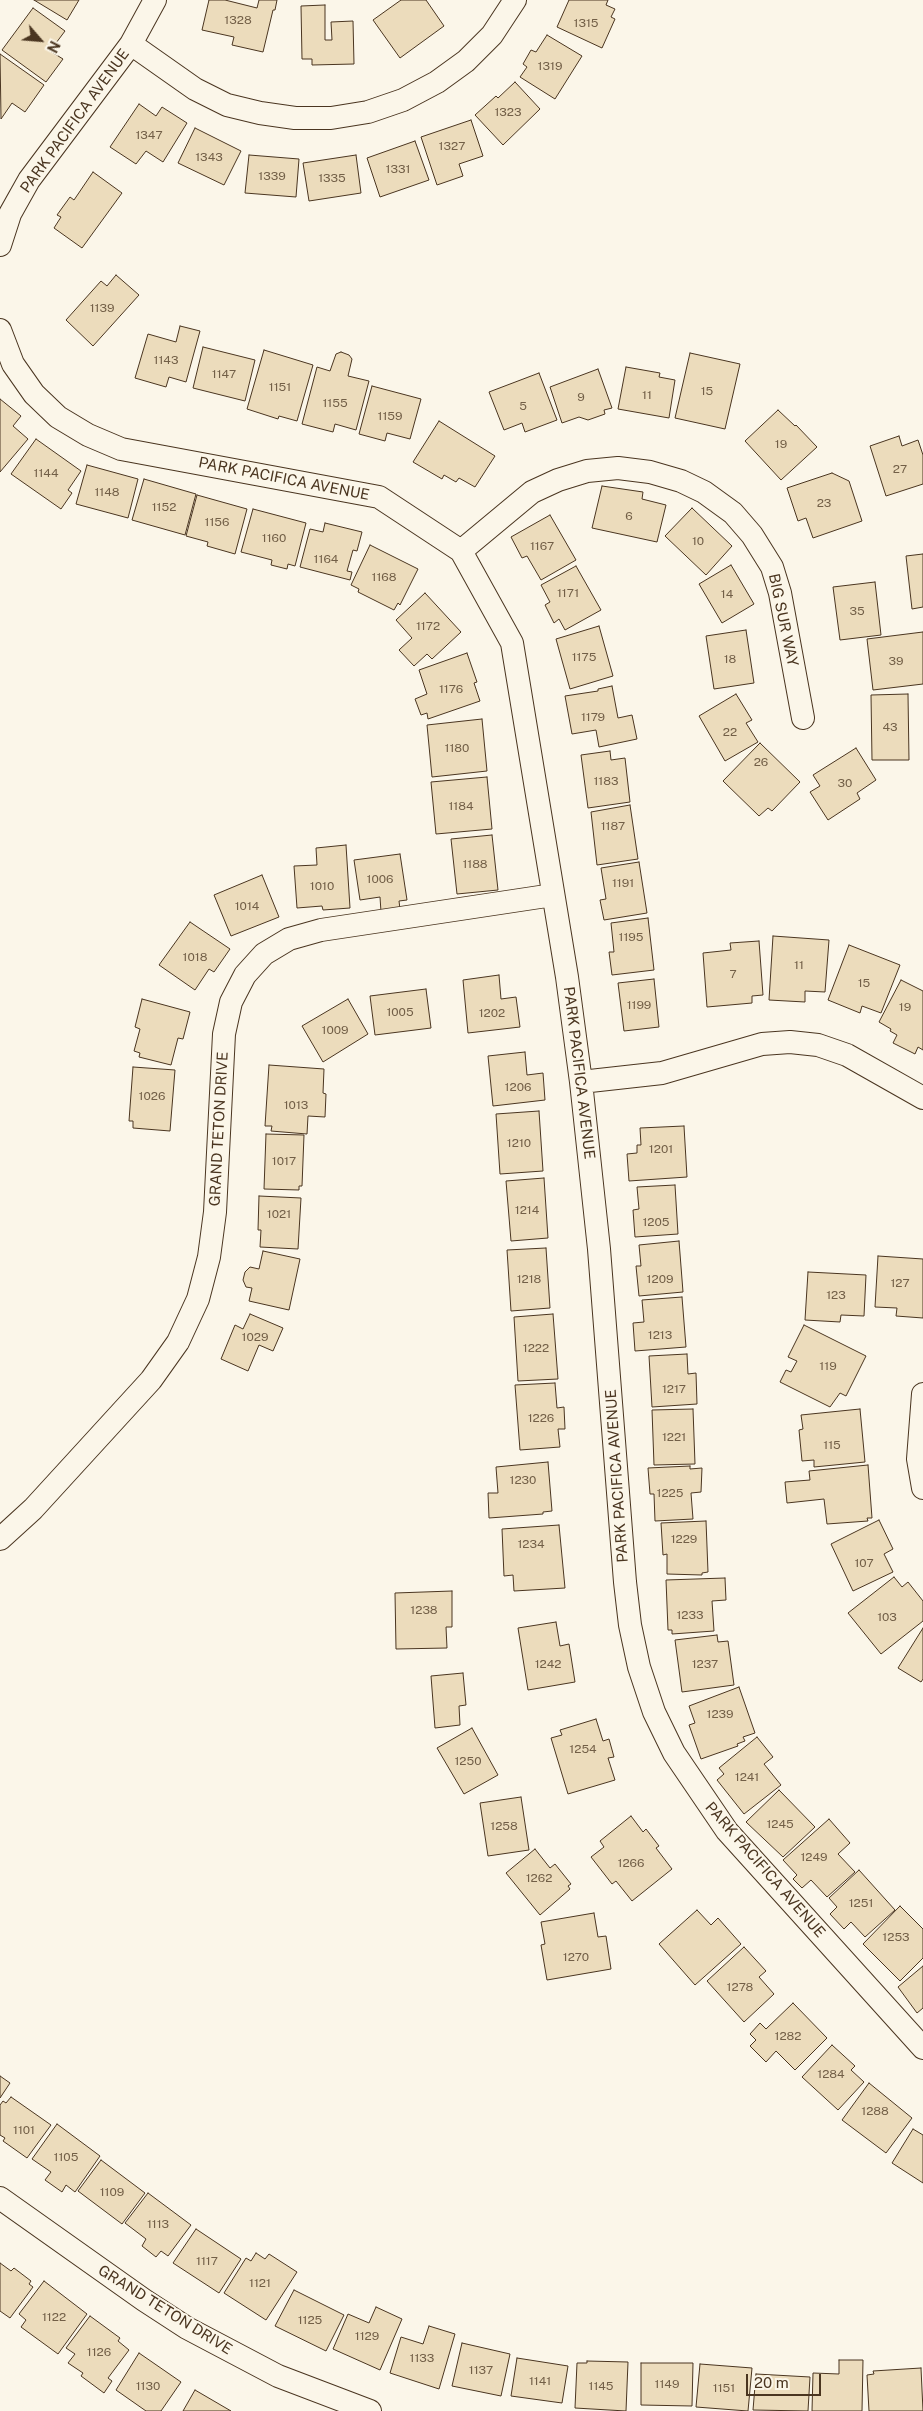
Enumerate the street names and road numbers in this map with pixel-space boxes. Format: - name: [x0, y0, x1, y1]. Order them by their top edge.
- street label: PARK PACIFICA AVENUE: [17, 45, 133, 197]
- street label: PARK PACIFICA AVENUE: [197, 454, 371, 504]
- street label: BIG SUR WAY: [764, 572, 802, 668]
- street label: PARK PACIFICA AVENUE: [559, 986, 599, 1160]
- street label: GRAND TETON DRIVE: [206, 1051, 232, 1207]
- street label: PARK PACIFICA AVENUE: [602, 1389, 632, 1563]
- street label: PARK PACIFICA AVENUE: [701, 1799, 829, 1941]
- street label: GRAND TETON DRIVE: [95, 2261, 235, 2359]

